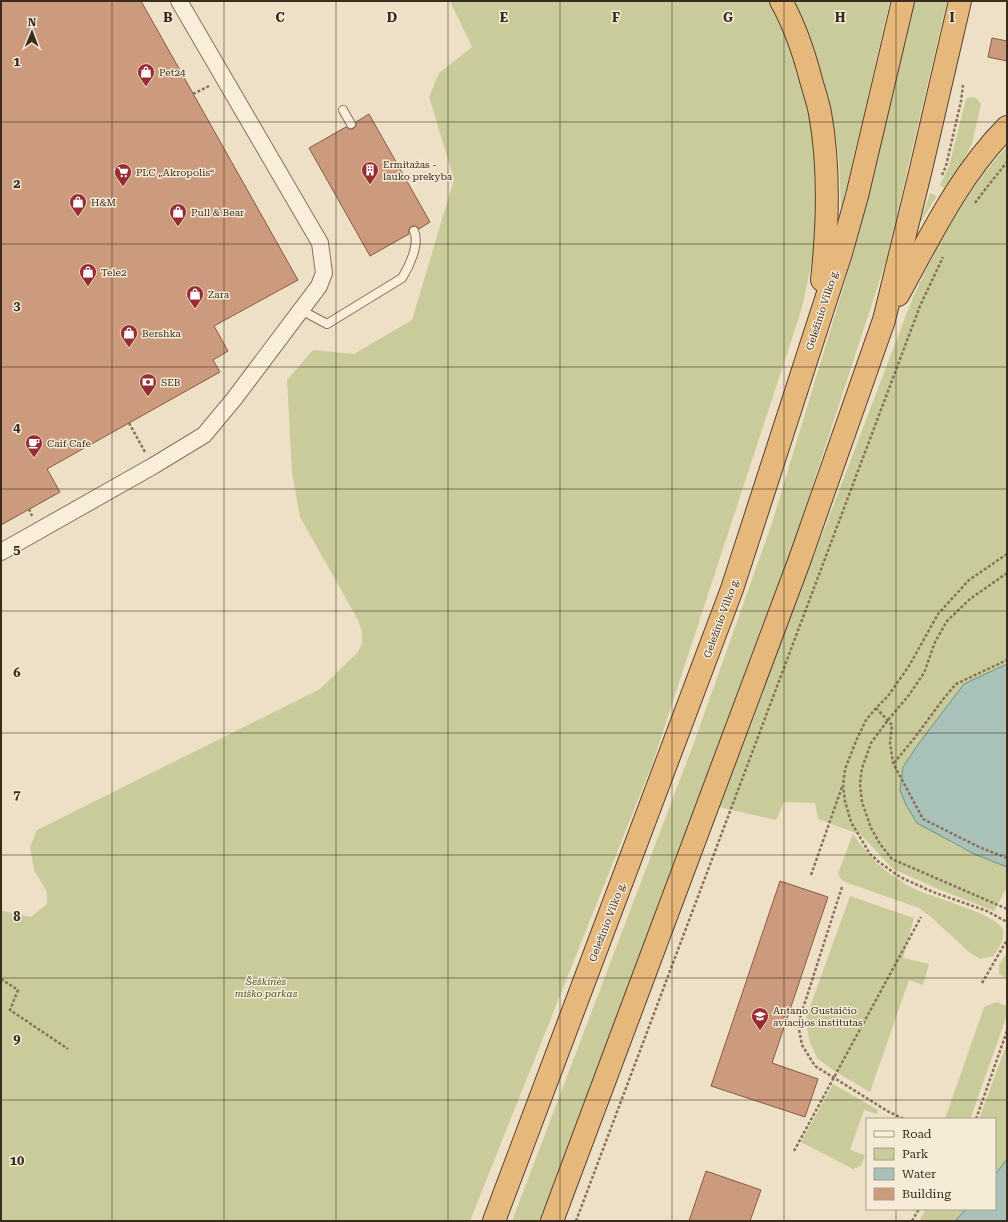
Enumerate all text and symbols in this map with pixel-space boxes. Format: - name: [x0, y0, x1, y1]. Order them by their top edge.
- text: B: [163, 10, 173, 25]
- text: C: [275, 10, 285, 25]
- text: D: [387, 10, 397, 25]
- text: E: [500, 10, 508, 25]
- text: F: [612, 10, 620, 25]
- text: G: [723, 10, 733, 25]
- text: H: [835, 10, 846, 25]
- text: I: [949, 10, 955, 25]
- north arrow: [12, 12, 52, 52]
- text: N: [28, 16, 37, 29]
- text: 1: [13, 54, 21, 69]
- shop icon: Pet24: [136, 62, 156, 87]
- place label: Pet24: [159, 67, 186, 78]
- place label: Ermitažas - lauko prekyba: [383, 159, 453, 182]
- building icon: Ermitažas - lauko prekyba: [360, 160, 380, 185]
- supermarket icon: PLC „Akropolis“: [113, 162, 133, 187]
- place label: PLC „Akropolis“: [136, 167, 215, 178]
- text: 2: [13, 176, 21, 191]
- shop icon: H&M: [68, 192, 88, 217]
- place label: H&M: [91, 197, 117, 208]
- shop icon: Pull & Bear: [168, 202, 188, 227]
- place label: Pull & Bear: [191, 207, 244, 218]
- shop icon: Tele2: [78, 262, 98, 287]
- place label: Tele2: [101, 267, 127, 278]
- street label: Geležinio Vilko g.: [804, 268, 840, 352]
- shop icon: Zara: [185, 284, 205, 309]
- place label: Zara: [208, 289, 230, 300]
- text: 3: [13, 298, 21, 313]
- shop icon: Bershka: [119, 323, 139, 348]
- place label: Bershka: [142, 328, 181, 339]
- bank icon: SEB: [138, 372, 158, 397]
- place label: SEB: [161, 377, 181, 388]
- text: 4: [13, 420, 21, 435]
- cafe icon: Caif Cafe: [24, 433, 44, 458]
- place label: Caif Cafe: [47, 438, 92, 449]
- text: 5: [13, 542, 21, 557]
- street label: Geležinio Vilko g.: [701, 577, 741, 659]
- text: 6: [13, 665, 21, 680]
- text: 7: [13, 787, 21, 802]
- street label: Geležinio Vilko g.: [587, 881, 627, 963]
- text: 8: [13, 909, 21, 924]
- park label: Šeškinės miško parkas: [235, 976, 298, 999]
- place label: Antano Gustaičio aviacijos institutas: [773, 1005, 863, 1028]
- school or university icon: Antano Gustaičio aviacijos institutas: [750, 1006, 770, 1031]
- text: 9: [13, 1031, 21, 1046]
- legend: [866, 1118, 996, 1210]
- text: Road: [902, 1127, 932, 1141]
- text: Park: [902, 1147, 929, 1161]
- text: 10: [10, 1153, 24, 1168]
- text: Water: [902, 1167, 936, 1181]
- text: Building: [902, 1187, 951, 1201]

